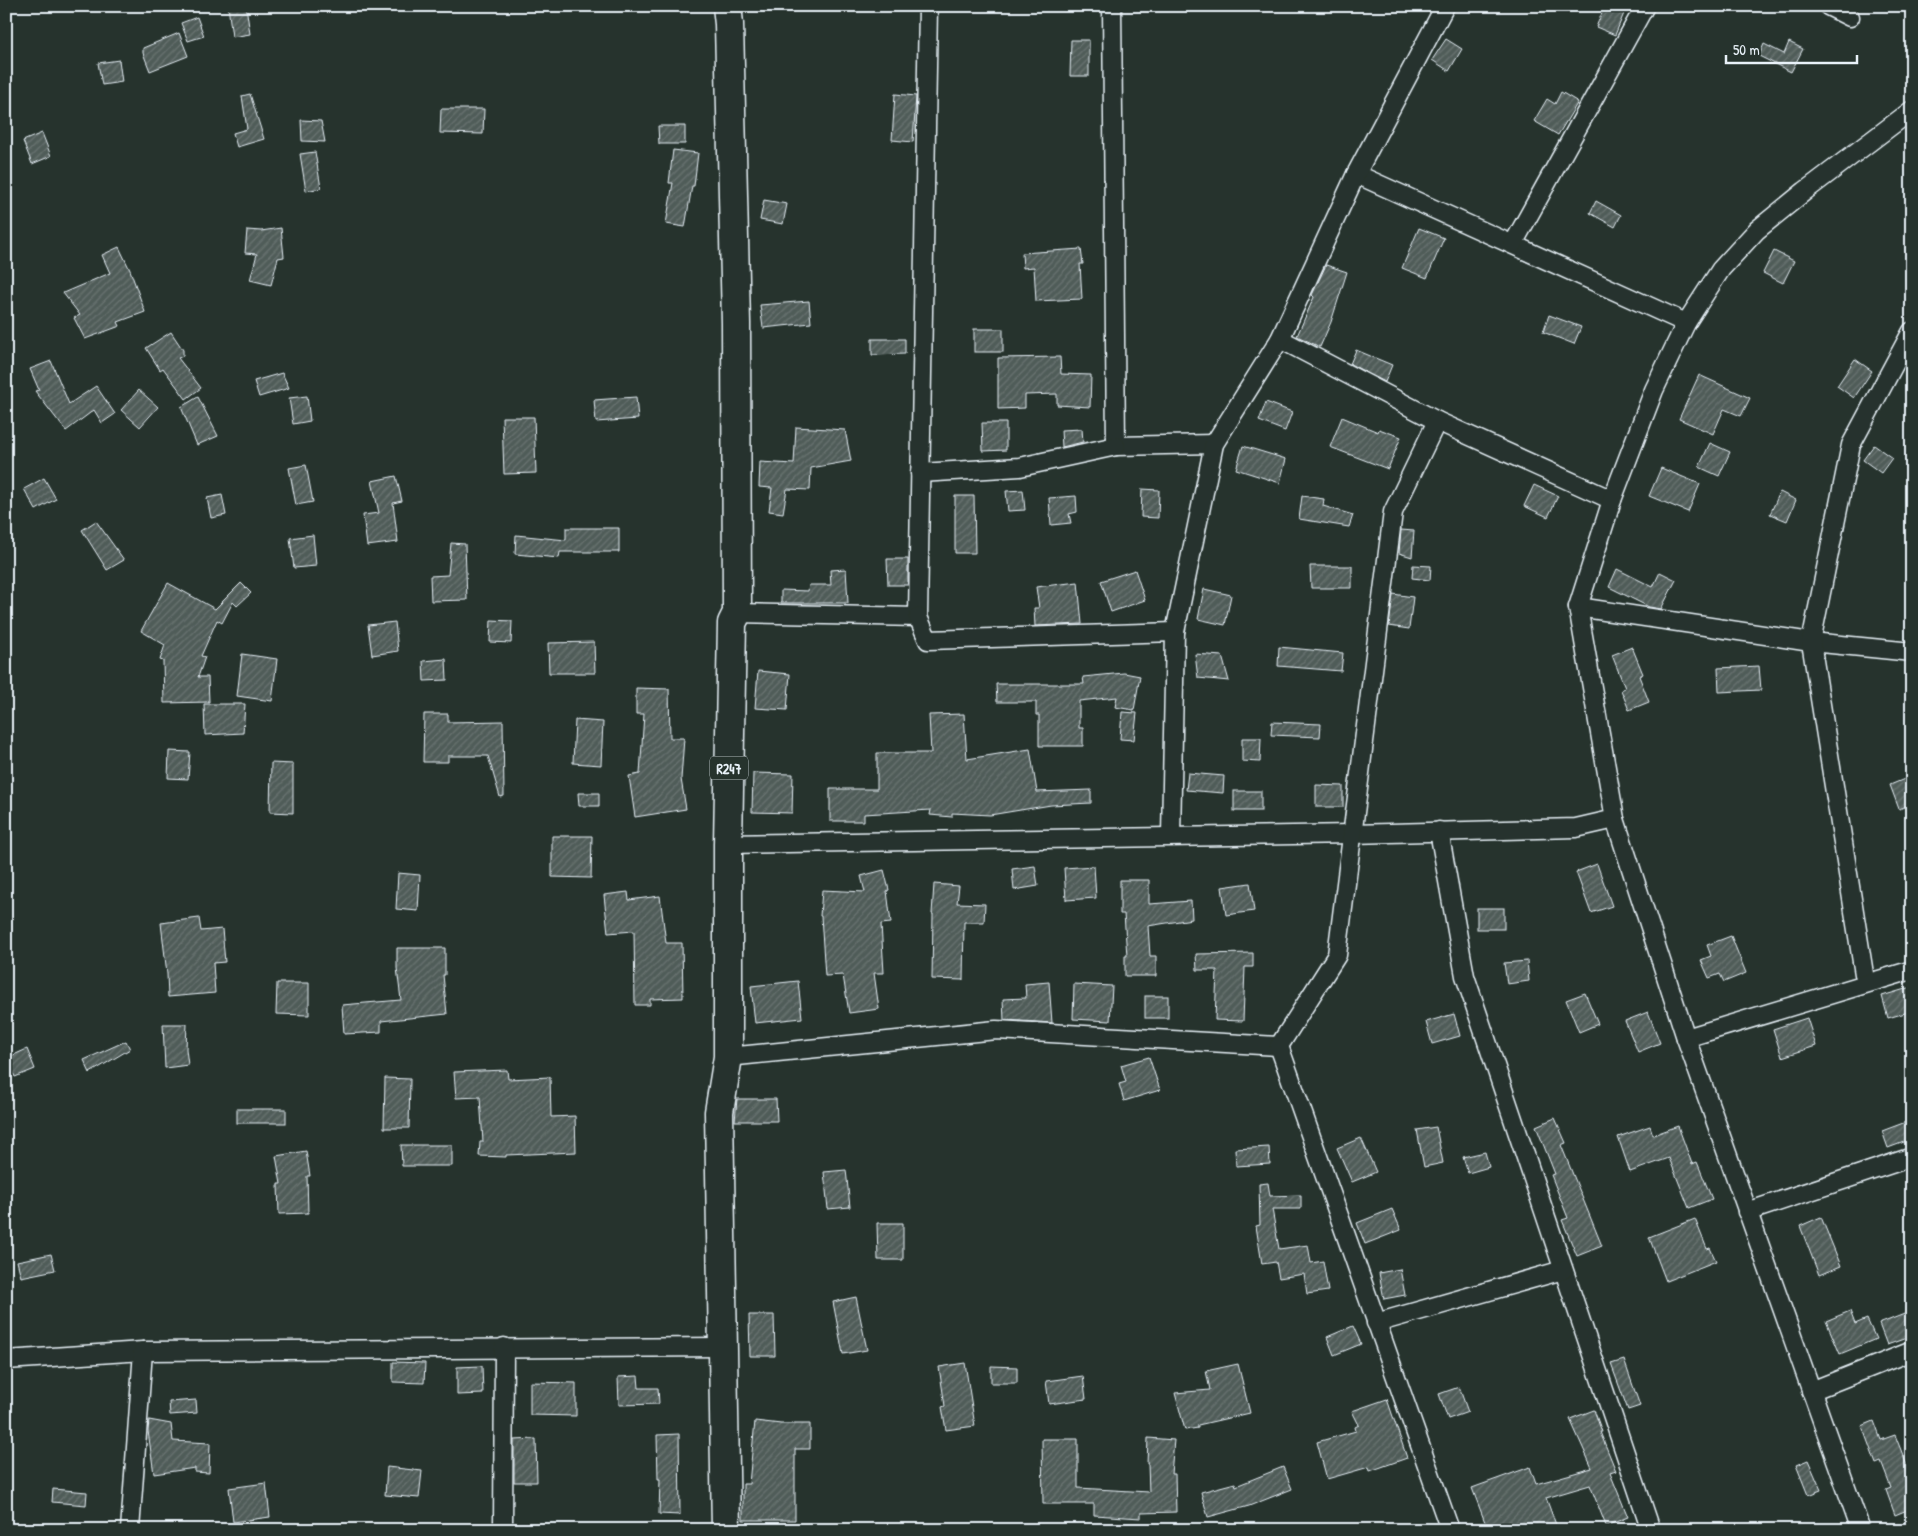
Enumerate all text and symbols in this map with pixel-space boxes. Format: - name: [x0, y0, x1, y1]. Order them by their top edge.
- scale bar: [1726, 32, 1857, 64]
- text: 50 m: [1733, 39, 1760, 60]
- road number: R247: [710, 756, 748, 780]

